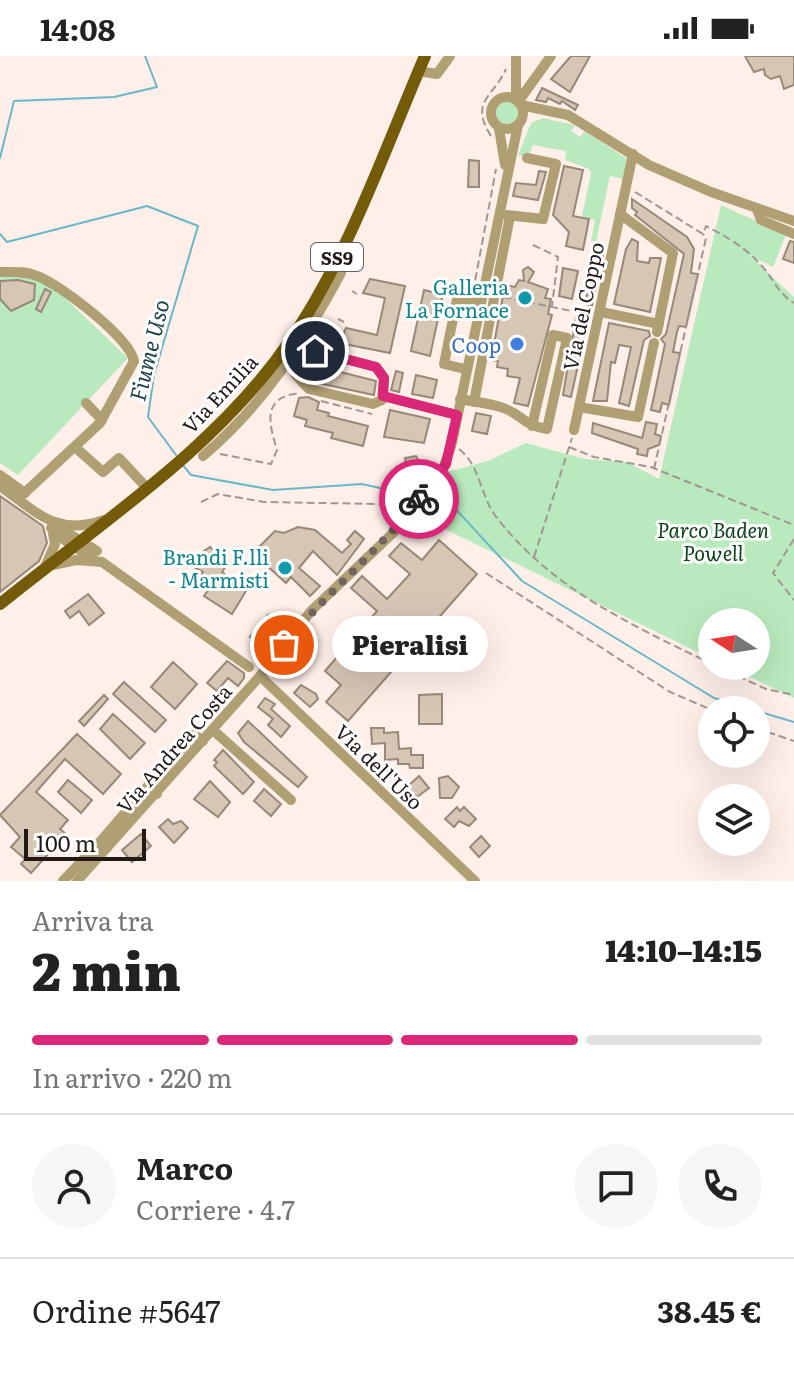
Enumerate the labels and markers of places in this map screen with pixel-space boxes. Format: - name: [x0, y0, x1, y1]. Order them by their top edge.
- place label: Galleria La Fornace: [405, 271, 509, 324]
- marker: Galleria La Fornace: [516, 289, 534, 307]
- pin: [281, 317, 349, 385]
- place label: Coop: [451, 329, 501, 359]
- marker: Coop: [508, 335, 526, 353]
- place label: Brandi F.lli - Marmisti: [163, 541, 269, 594]
- marker: Brandi F.lli - Marmisti: [276, 559, 294, 577]
- pin: [250, 611, 318, 679]
- callout: Pieralisi: [332, 617, 488, 673]

